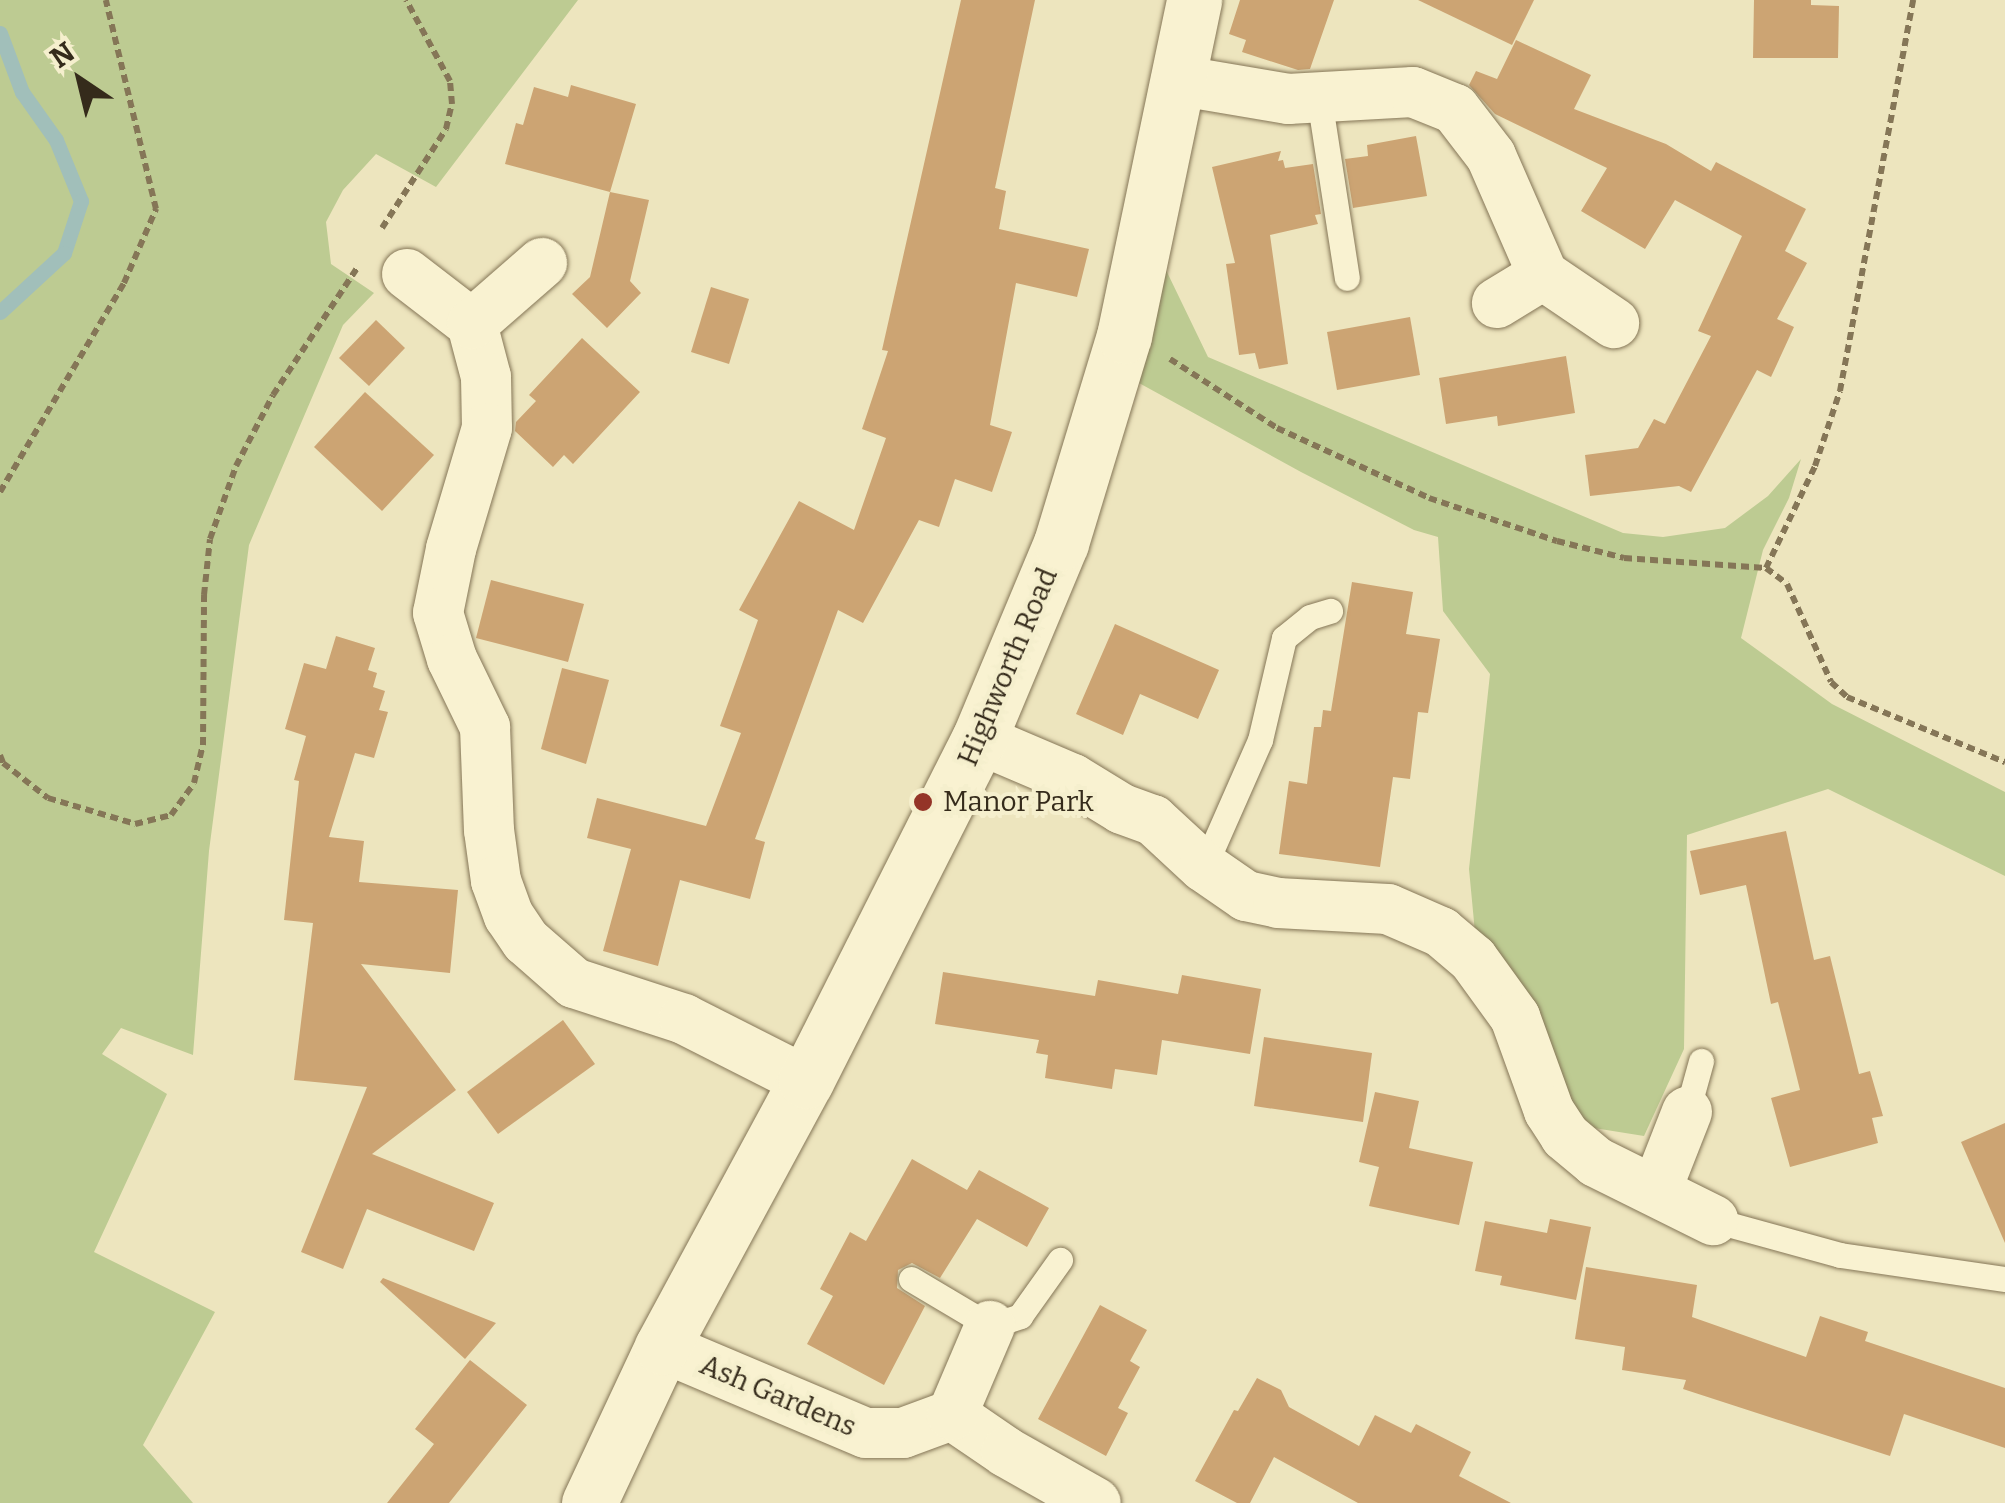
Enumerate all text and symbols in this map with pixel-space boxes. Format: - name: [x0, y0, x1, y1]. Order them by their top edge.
- north arrow: [30, 30, 130, 130]
- text: N: [44, 35, 81, 75]
- street label: Highworth Road: [951, 563, 1065, 771]
- place label: Manor Park: [943, 785, 1094, 819]
- marker: Manor Park: [912, 791, 934, 813]
- street label: Ash Gardens: [695, 1348, 861, 1444]

